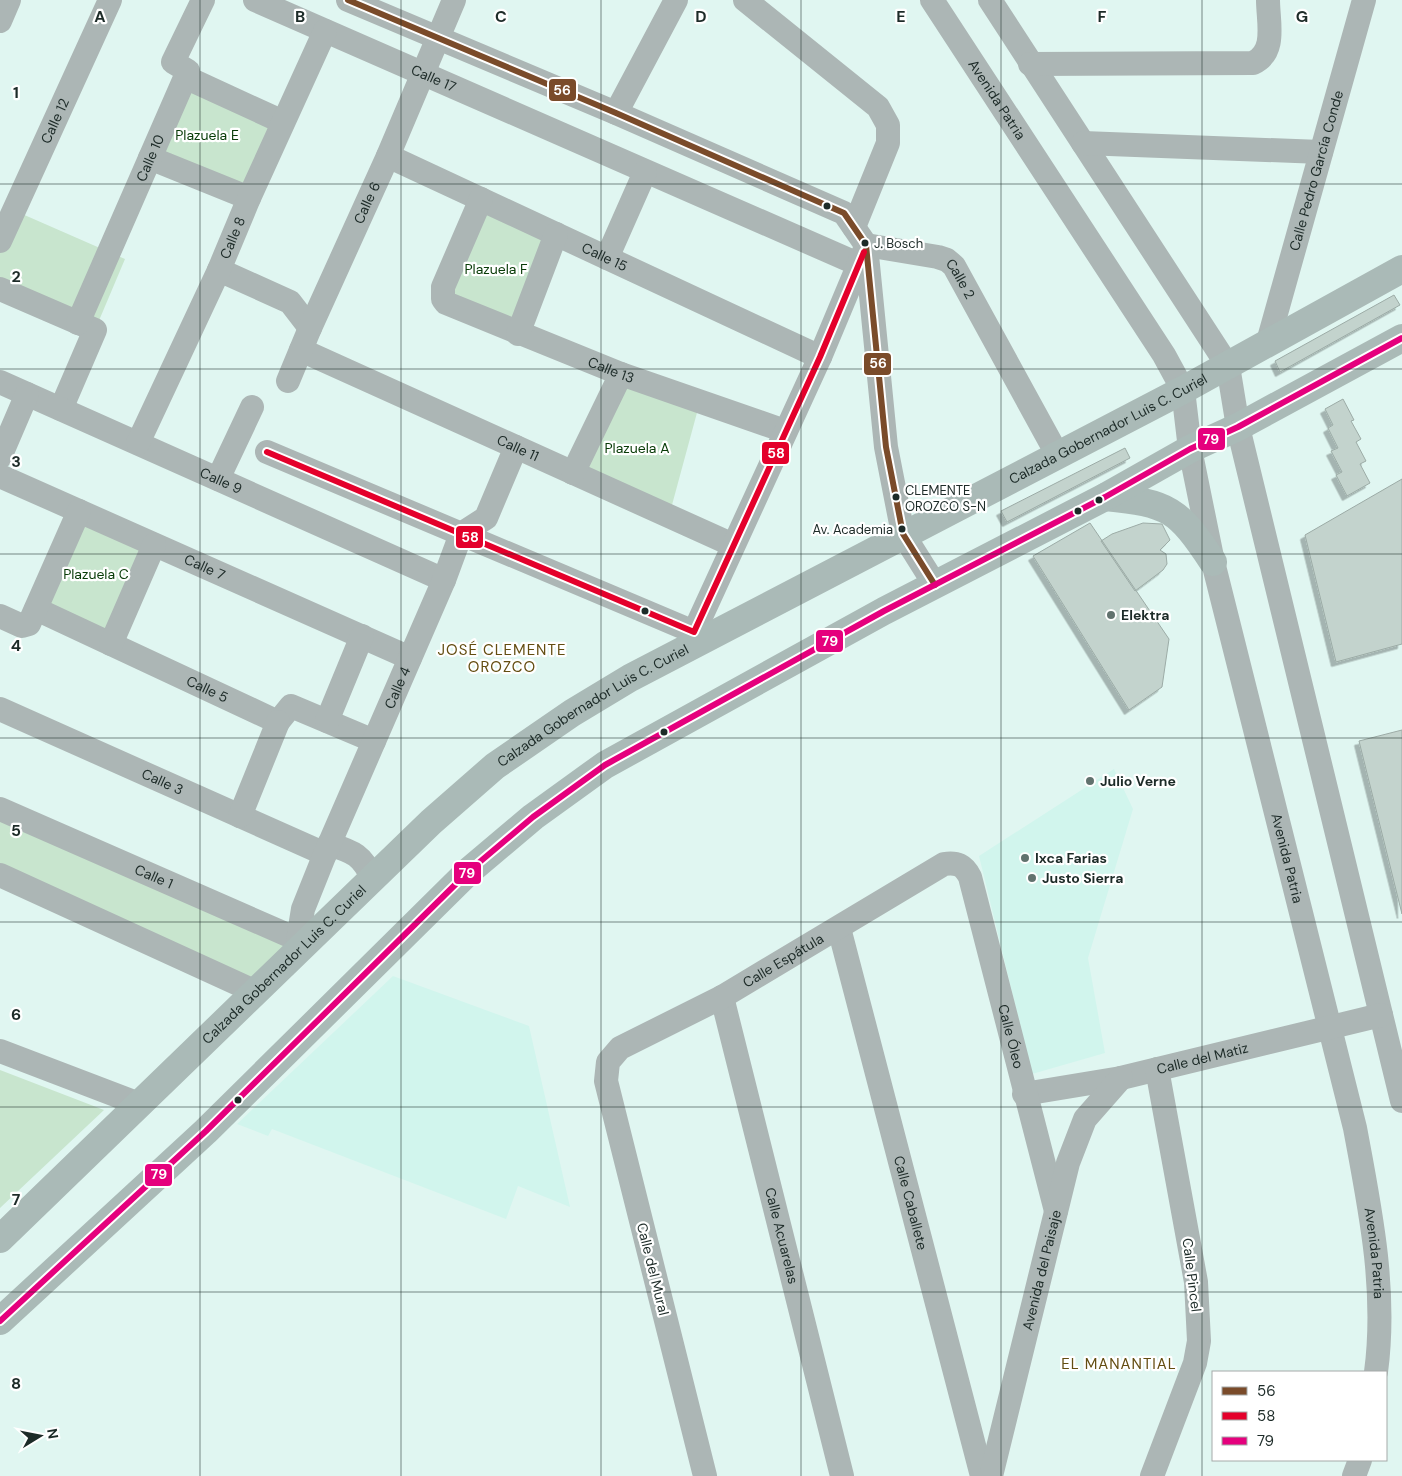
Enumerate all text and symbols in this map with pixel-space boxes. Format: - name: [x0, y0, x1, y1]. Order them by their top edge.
- text: A: [94, 6, 106, 27]
- text: B: [295, 6, 305, 27]
- text: C: [495, 6, 507, 27]
- text: D: [695, 6, 707, 27]
- text: E: [896, 6, 906, 27]
- text: F: [1098, 6, 1107, 27]
- text: G: [1296, 6, 1308, 27]
- street label: Avenida Patria: [964, 56, 1030, 143]
- street label: Calle 17: [408, 60, 459, 96]
- line badge: 56: [548, 78, 577, 102]
- text: 56: [553, 81, 571, 99]
- text: 1: [13, 82, 19, 103]
- street label: Calle Pedro García Conde: [1285, 88, 1347, 253]
- street label: Calle 12: [37, 95, 73, 147]
- park label: Plazuela E: [175, 126, 239, 144]
- street label: Calle 10: [132, 132, 168, 184]
- street label: Calle 6: [349, 179, 384, 227]
- unlabelled marker: [822, 201, 832, 211]
- street label: Calle 8: [216, 214, 249, 262]
- place label: J. Bosch: [874, 235, 923, 252]
- street label: Calle 15: [579, 238, 630, 275]
- marker: J. Bosch: [860, 238, 870, 248]
- street label: Calle 2: [942, 254, 979, 302]
- park label: Plazuela F: [464, 260, 528, 278]
- text: 2: [11, 266, 21, 287]
- line badge: 56: [863, 352, 892, 376]
- street label: Calle 13: [585, 353, 637, 387]
- text: 56: [869, 354, 887, 372]
- street label: Calzada Gobernador Luis C. Curiel: [1006, 369, 1210, 488]
- line badge: 79: [1197, 427, 1226, 451]
- text: 79: [1203, 430, 1219, 448]
- street label: Calle 11: [494, 431, 542, 465]
- park label: Plazuela A: [604, 439, 670, 457]
- line badge: 58: [761, 441, 790, 465]
- text: 58: [767, 444, 785, 462]
- text: 3: [11, 451, 21, 472]
- street label: Calle 9: [197, 463, 245, 498]
- place label: CLEMENTE OROZCO S-N: [905, 482, 986, 515]
- marker: CLEMENTE OROZCO S-N: [891, 492, 901, 502]
- unlabelled marker: [1094, 495, 1104, 505]
- unlabelled marker: [1073, 506, 1083, 516]
- place label: Av. Academia: [813, 521, 893, 538]
- marker: Av. Academia: [897, 524, 907, 534]
- line badge: 58: [455, 525, 484, 549]
- text: 58: [461, 528, 479, 546]
- street label: Calle 7: [181, 550, 228, 584]
- park label: Plazuela C: [63, 565, 129, 583]
- unlabelled marker: [640, 606, 650, 616]
- place label: Elektra: [1121, 606, 1169, 624]
- marker: Elektra: [1105, 609, 1117, 621]
- line badge: 79: [815, 629, 844, 653]
- text: 79: [822, 632, 838, 650]
- text: 4: [11, 635, 21, 656]
- district label: JOSÉ CLEMENTE OROZCO: [438, 640, 566, 677]
- street label: Calzada Gobernador Luis C. Curiel: [494, 640, 692, 771]
- street label: Calle 4: [380, 663, 414, 711]
- street label: Calle 5: [183, 671, 231, 706]
- unlabelled marker: [659, 727, 669, 737]
- street label: Calle 3: [139, 764, 186, 799]
- place label: Julio Verne: [1100, 772, 1176, 790]
- marker: Julio Verne: [1084, 775, 1096, 787]
- street label: Avenida Patria: [1267, 811, 1307, 905]
- text: 5: [11, 820, 21, 841]
- place label: Ixca Farias: [1035, 849, 1107, 867]
- marker: Ixca Farias: [1019, 852, 1031, 864]
- street label: Calle 1: [132, 860, 176, 893]
- line badge: 79: [453, 861, 482, 885]
- text: 79: [459, 864, 475, 882]
- place label: Justo Sierra: [1042, 869, 1124, 887]
- marker: Justo Sierra: [1026, 872, 1038, 884]
- street label: Calzada Gobernador Luis C. Curiel: [198, 881, 370, 1048]
- street label: Calle Espátula: [739, 929, 827, 992]
- street label: Calle Óleo: [994, 1002, 1028, 1071]
- text: 6: [11, 1004, 21, 1025]
- street label: Calle del Matiz: [1155, 1039, 1250, 1078]
- unlabelled marker: [233, 1095, 243, 1105]
- street label: Calle Caballete: [890, 1154, 932, 1252]
- line badge: 79: [144, 1163, 173, 1187]
- text: 79: [151, 1165, 167, 1183]
- street label: Calle Acuarelas: [761, 1185, 803, 1286]
- text: 7: [12, 1189, 21, 1210]
- street label: Avenida Patria: [1360, 1206, 1388, 1299]
- street label: Avenida del Paisaje: [1018, 1208, 1065, 1332]
- street label: Calle del Mural: [633, 1221, 673, 1317]
- street label: Calle Pincel: [1179, 1237, 1205, 1313]
- district label: EL MANANTIAL: [1061, 1354, 1177, 1374]
- legend: [1212, 1371, 1387, 1461]
- text: 8: [11, 1373, 21, 1394]
- text: 56: [1257, 1381, 1276, 1401]
- text: 58: [1257, 1406, 1275, 1426]
- north arrow: [15, 1411, 65, 1461]
- text: N: [43, 1427, 63, 1440]
- text: 79: [1257, 1431, 1274, 1451]

